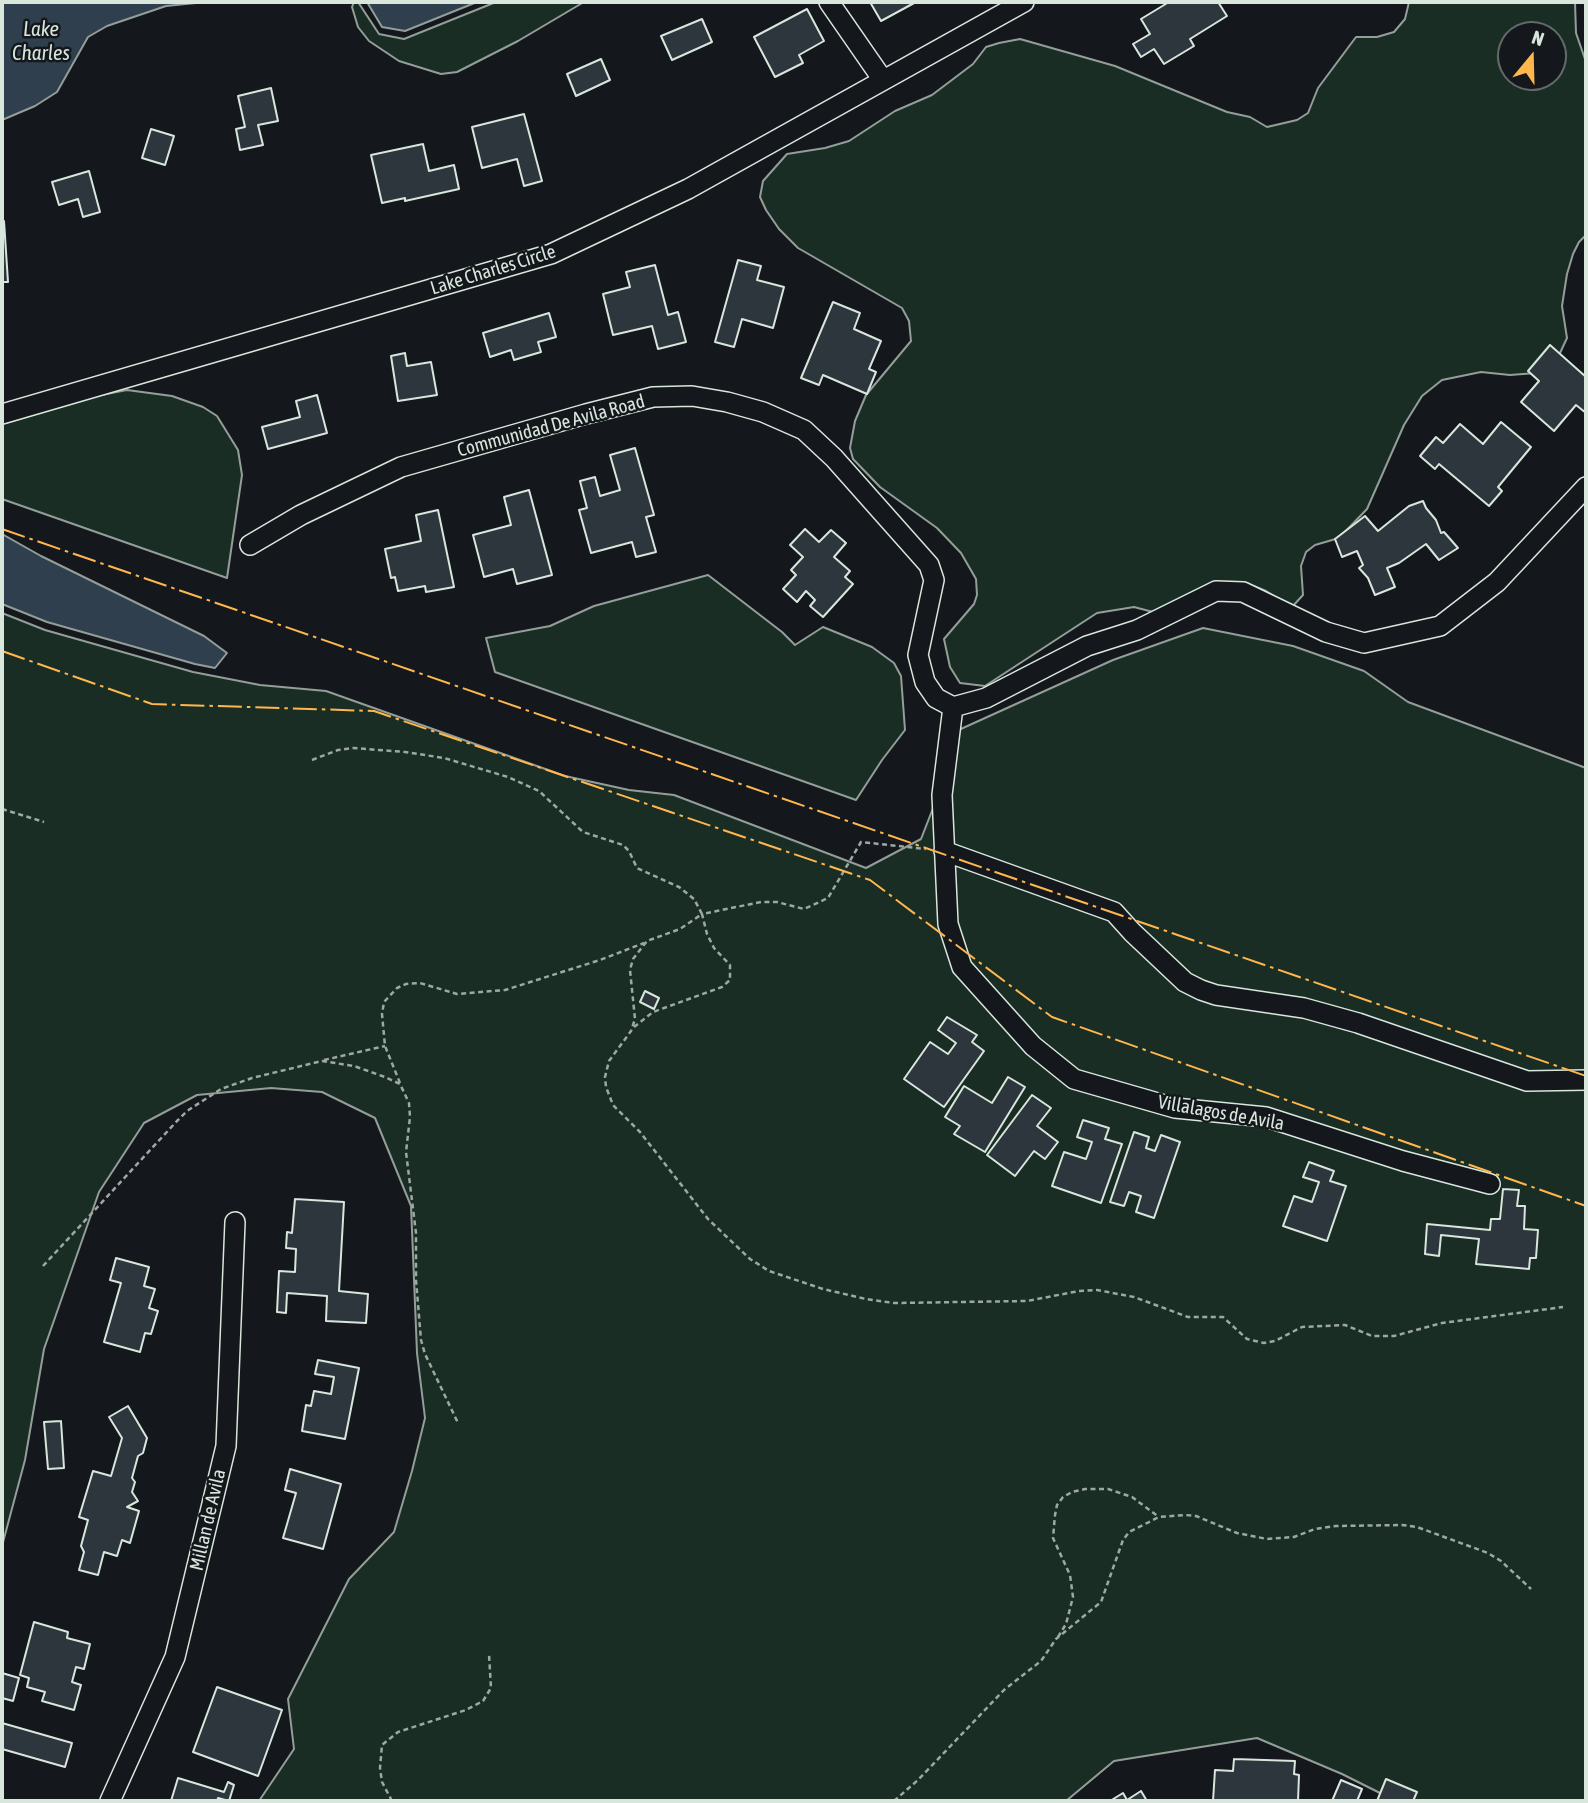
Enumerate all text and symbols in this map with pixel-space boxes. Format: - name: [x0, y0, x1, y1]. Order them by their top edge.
- water label: Lake Charles: [12, 16, 70, 66]
- north arrow: [1497, 21, 1567, 91]
- text: N: [1529, 26, 1547, 50]
- street label: Lake Charles Circle: [428, 240, 558, 300]
- street label: Communidad De Avila Road: [455, 390, 647, 462]
- street label: Villalagos de Avila: [1156, 1091, 1286, 1135]
- street label: Millan de Avila: [185, 1467, 231, 1573]

